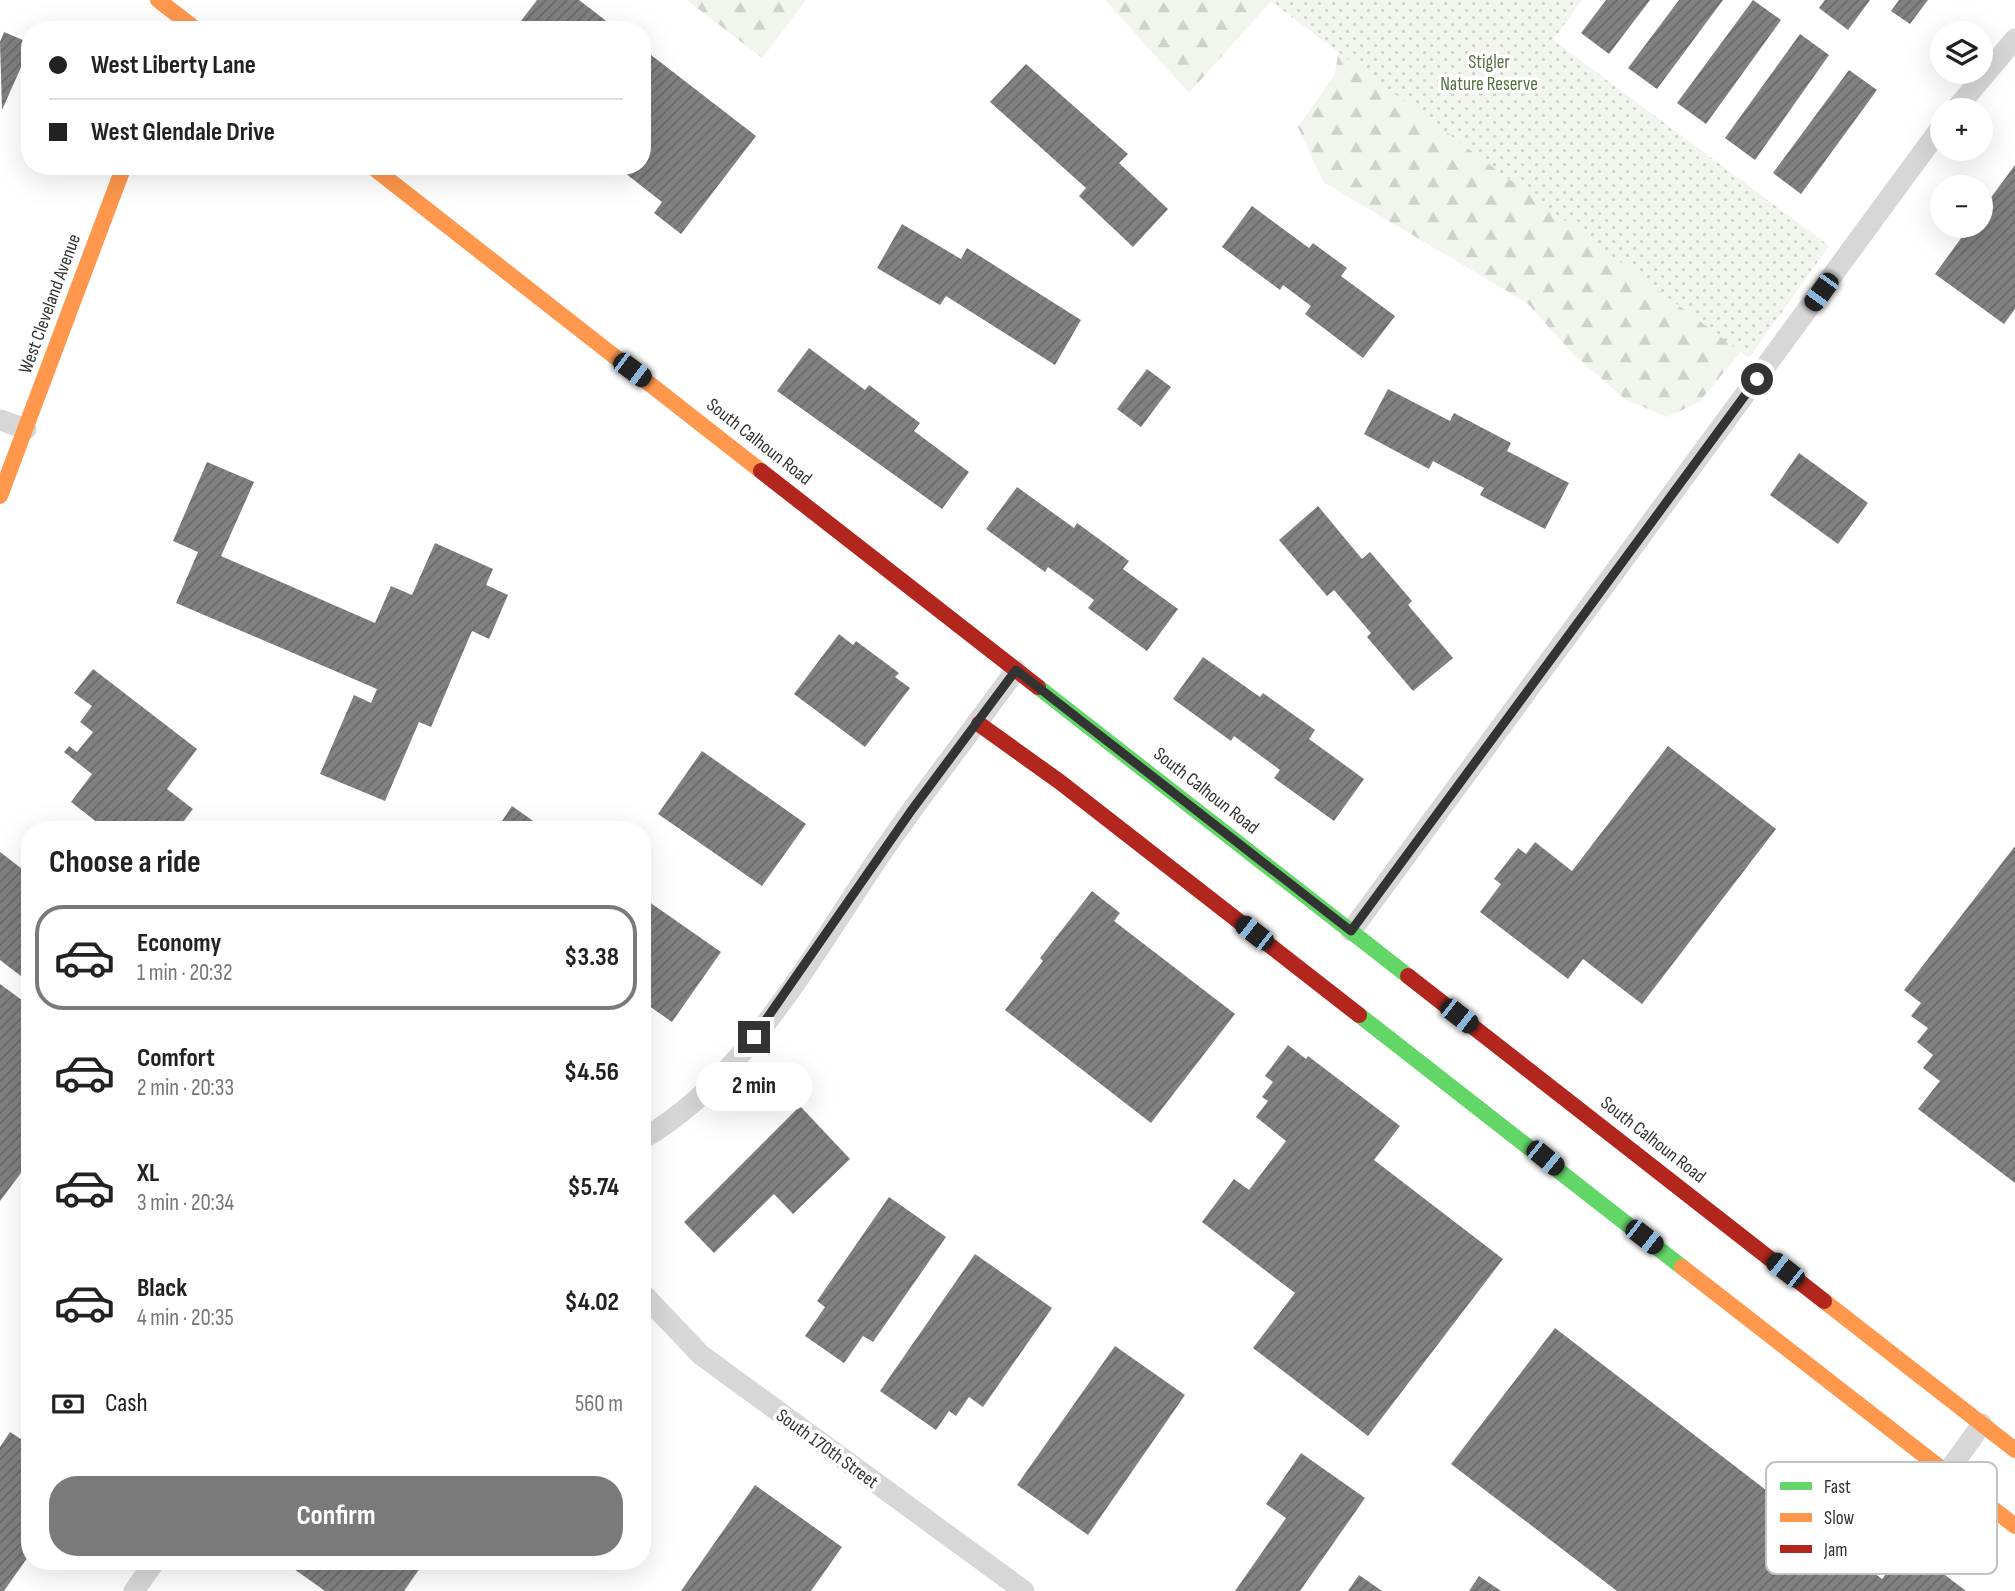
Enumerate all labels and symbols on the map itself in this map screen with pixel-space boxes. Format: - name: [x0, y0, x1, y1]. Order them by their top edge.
- park label: Stigler Nature Reserve: [1440, 51, 1538, 96]
- street label: West Cleveland Avenue: [14, 231, 86, 377]
- car: [1801, 269, 1842, 315]
- car: [609, 349, 656, 391]
- route start: [1741, 363, 1773, 395]
- street label: South Calhoun Road: [702, 394, 816, 490]
- street label: South Calhoun Road: [1149, 743, 1263, 839]
- car: [1231, 912, 1278, 954]
- car: [1436, 995, 1483, 1037]
- route end: [738, 1021, 770, 1053]
- callout: 2 min: [696, 1062, 812, 1110]
- street label: South Calhoun Road: [1596, 1092, 1710, 1188]
- car: [1523, 1137, 1568, 1179]
- car: [1621, 1216, 1668, 1258]
- car: [1762, 1249, 1809, 1291]
- street label: South 170th Street: [771, 1404, 883, 1494]
- legend: [1766, 1462, 1997, 1574]
- text: Fast: [1824, 1476, 1851, 1499]
- text: Slow: [1824, 1507, 1854, 1530]
- text: Jam: [1823, 1539, 1847, 1562]

